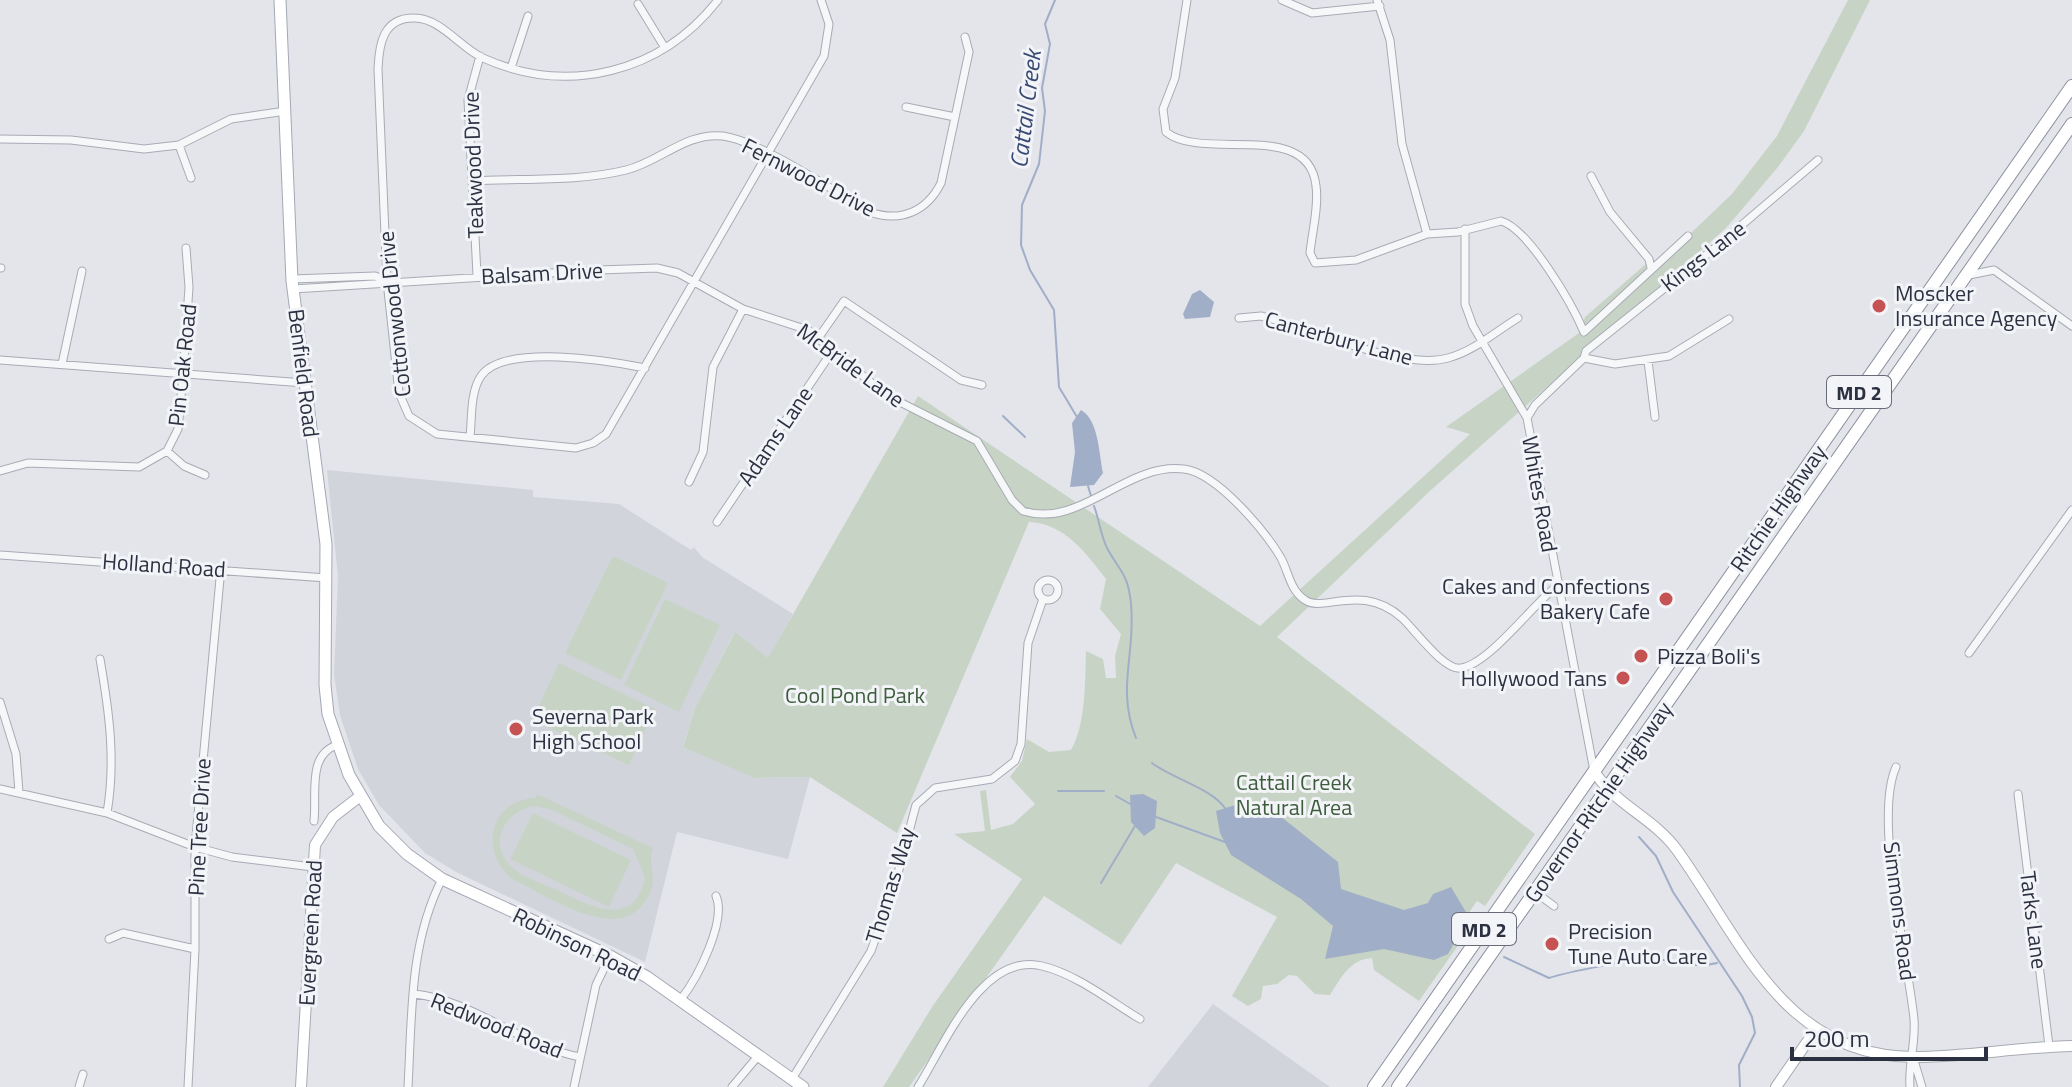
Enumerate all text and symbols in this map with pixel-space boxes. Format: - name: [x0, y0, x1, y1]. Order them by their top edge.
- water label: Cattail Creek: [1000, 45, 1051, 170]
- street label: Teakwood Drive: [453, 91, 493, 239]
- street label: Fernwood Drive: [736, 129, 882, 225]
- street label: Kings Lane: [1653, 212, 1753, 300]
- street label: Cottonwood Drive: [368, 229, 420, 399]
- street label: Balsam Drive: [480, 253, 604, 293]
- place label: Moscker Insurance Agency: [1895, 276, 2058, 335]
- marker: Moscker Insurance Agency: [1870, 297, 1888, 315]
- street label: Pin Oak Road: [159, 302, 205, 428]
- street label: Canterbury Lane: [1261, 302, 1417, 374]
- street label: Benfield Road: [279, 307, 329, 439]
- street label: McBride Lane: [790, 314, 912, 416]
- road number: MD 2: [1827, 376, 1891, 408]
- street label: Adams Lane: [729, 379, 821, 493]
- street label: Whites Road: [1513, 433, 1567, 555]
- street label: Ritchie Highway: [1721, 437, 1835, 579]
- street label: Holland Road: [101, 544, 227, 586]
- place label: Cakes and Confections Bakery Cafe: [1442, 569, 1650, 628]
- marker: Cakes and Confections Bakery Cafe: [1657, 590, 1675, 608]
- place label: Pizza Boli's: [1657, 639, 1761, 673]
- marker: Pizza Boli's: [1632, 647, 1650, 665]
- place label: Hollywood Tans: [1461, 661, 1607, 695]
- marker: Hollywood Tans: [1614, 669, 1632, 687]
- park label: Cool Pond Park: [785, 678, 925, 712]
- street label: Governor Ritchie Highway: [1516, 694, 1681, 910]
- place label: Severna Park High School: [532, 699, 654, 758]
- marker: Severna Park High School: [507, 720, 525, 738]
- street label: Pine Tree Drive: [178, 757, 220, 897]
- park label: Cattail Creek Natural Area: [1236, 765, 1353, 824]
- street label: Thomas Way: [856, 822, 924, 947]
- street label: Simmons Road: [1875, 840, 1925, 982]
- street label: Evergreen Road: [289, 859, 331, 1007]
- street label: Tarks Lane: [2011, 869, 2057, 971]
- street label: Robinson Road: [507, 898, 647, 990]
- road number: MD 2: [1452, 913, 1516, 945]
- place label: Precision Tune Auto Care: [1568, 914, 1708, 973]
- marker: Precision Tune Auto Care: [1543, 935, 1561, 953]
- street label: Redwood Road: [426, 983, 568, 1067]
- scale bar: [1792, 1011, 1986, 1061]
- text: 200 m: [1804, 1020, 1870, 1056]

